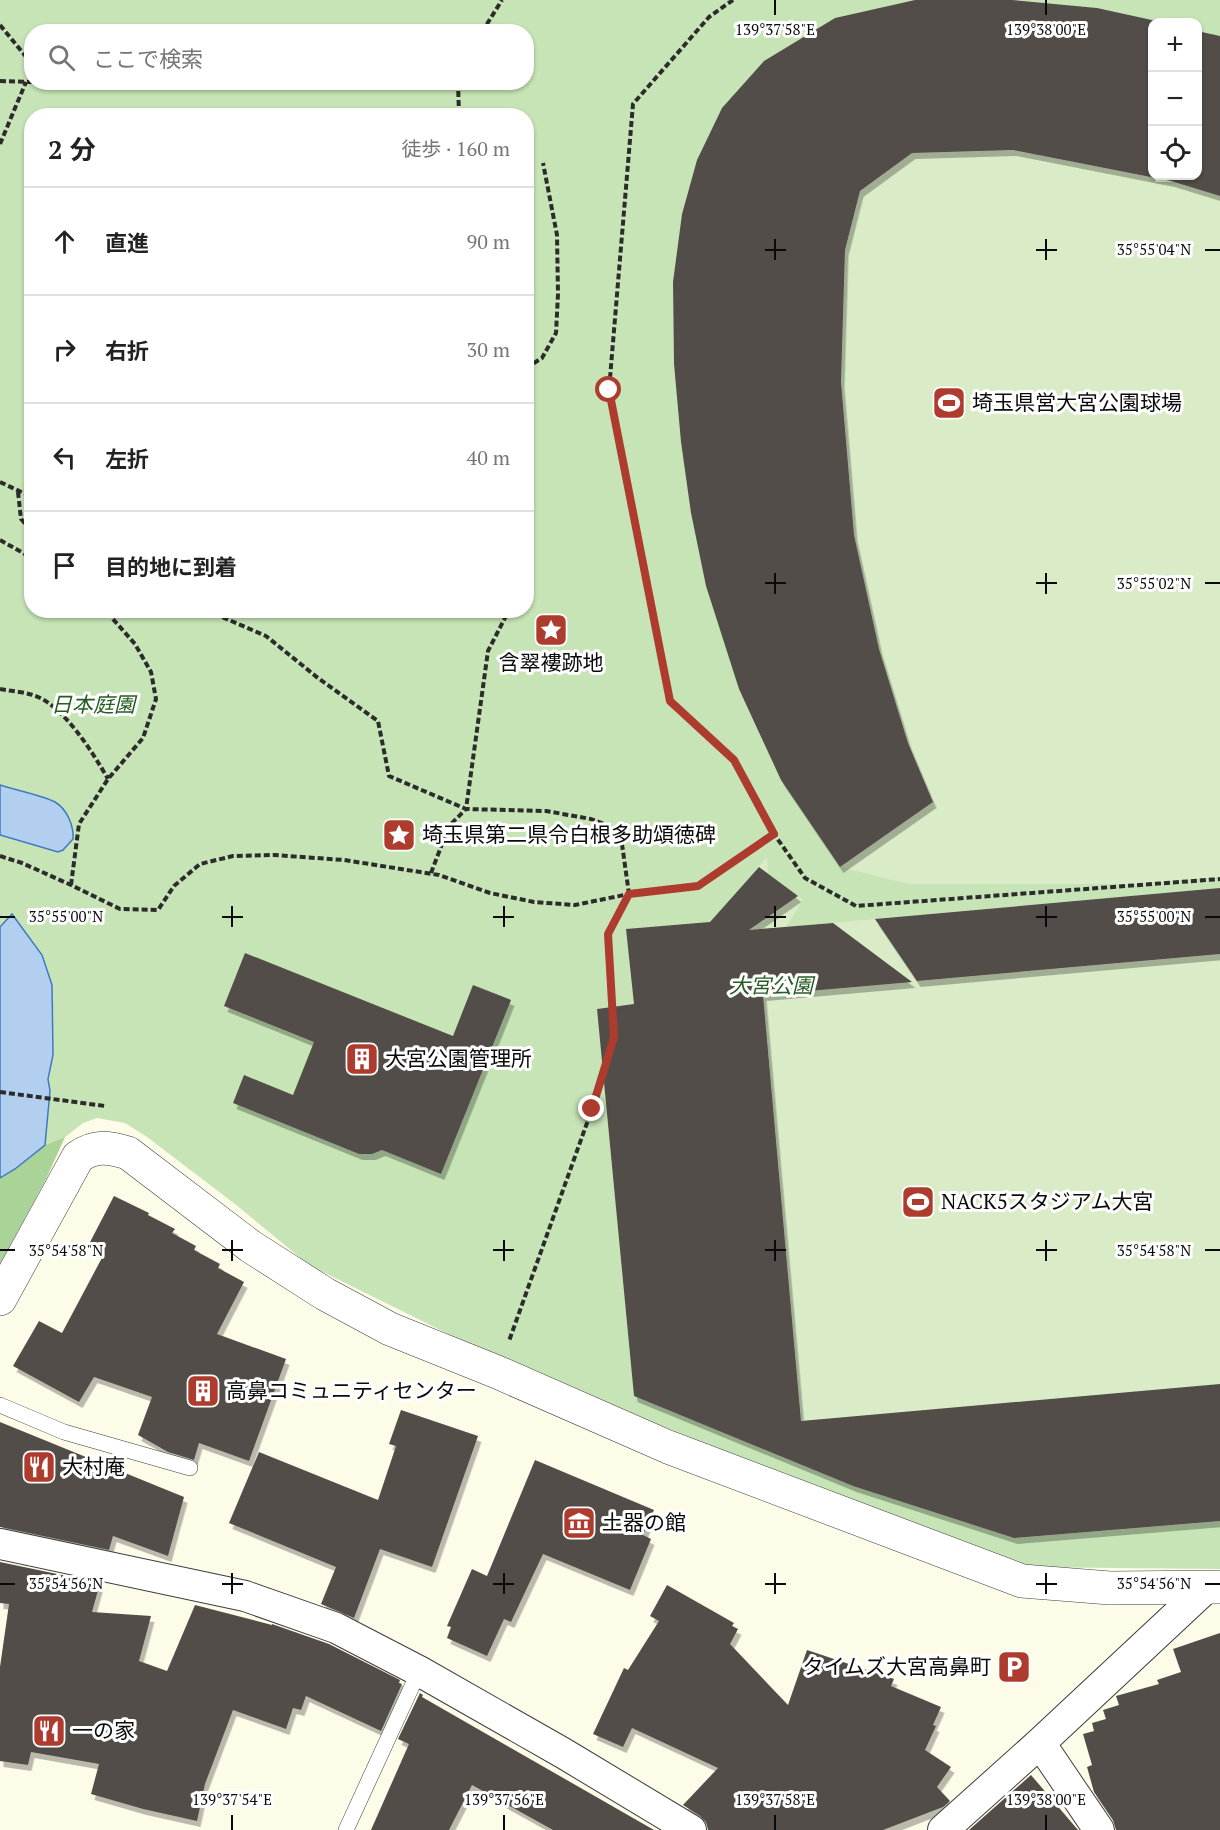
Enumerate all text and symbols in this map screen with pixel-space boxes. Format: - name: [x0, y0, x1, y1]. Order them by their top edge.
- map controls: [1148, 18, 1202, 180]
- button: +: [1148, 18, 1202, 72]
- text: 139°37'58"E: [735, 19, 815, 39]
- text: 139°38'00"E: [1006, 19, 1086, 39]
- search box: [24, 24, 534, 90]
- icon: search: [45, 41, 78, 74]
- text: ここで検索: [93, 44, 203, 73]
- button: −: [1148, 72, 1202, 126]
- button: locate: [1148, 126, 1202, 180]
- text: 2 分: [48, 132, 96, 166]
- text: 徒歩 · 160 m: [401, 135, 510, 162]
- icon: ahead: [48, 225, 81, 258]
- text: 直進: [105, 228, 149, 257]
- text: 90 m: [467, 228, 510, 255]
- text: 35°55'04"N: [1117, 239, 1191, 259]
- icon: right: [48, 333, 81, 366]
- text: 右折: [105, 336, 149, 365]
- text: 30 m: [467, 336, 510, 363]
- route start: [595, 376, 621, 402]
- sports icon: 埼玉県営大宮公園球場: [931, 385, 967, 421]
- place label: 埼玉県営大宮公園球場: [972, 388, 1182, 416]
- icon: left: [48, 441, 81, 474]
- text: 左折: [105, 444, 149, 473]
- text: 40 m: [467, 444, 510, 471]
- icon: arrive: [48, 549, 81, 582]
- text: 目的地に到着: [105, 552, 237, 581]
- text: 35°55'02"N: [1117, 573, 1191, 593]
- place icon: 含翠褸跡地: [533, 612, 569, 648]
- place label: 含翠褸跡地: [499, 648, 604, 676]
- park label: 日本庭園: [51, 690, 138, 718]
- place icon: 埼玉県第二県令白根多助頌徳碑: [381, 817, 417, 853]
- place label: 埼玉県第二県令白根多助頌徳碑: [422, 820, 716, 848]
- text: 35°55'00"N: [29, 906, 103, 926]
- text: 35°55'00"N: [1117, 906, 1191, 926]
- park label: 大宮公園: [729, 971, 816, 999]
- building icon: 大宮公園管理所: [344, 1041, 380, 1077]
- place label: 大宮公園管理所: [385, 1044, 532, 1072]
- route end: [578, 1095, 604, 1121]
- sports icon: NACK5スタジアム大宮: [900, 1184, 936, 1220]
- place label: NACK5スタジアム大宮: [941, 1187, 1153, 1215]
- text: 35°54'58"N: [29, 1240, 103, 1260]
- text: 35°54'58"N: [1117, 1240, 1191, 1260]
- building icon: 高鼻コミュニティセンター: [185, 1373, 221, 1409]
- place label: 高鼻コミュニティセンター: [226, 1376, 477, 1404]
- restaurant icon: 大村庵: [21, 1449, 57, 1485]
- place label: 大村庵: [62, 1452, 125, 1480]
- museum icon: 土器の館: [561, 1505, 597, 1541]
- place label: 土器の館: [602, 1508, 686, 1536]
- text: 35°54'56"N: [29, 1573, 103, 1593]
- text: 35°54'56"N: [1117, 1573, 1191, 1593]
- parking icon: タイムズ大宮高鼻町: [996, 1649, 1032, 1685]
- place label: タイムズ大宮高鼻町: [802, 1652, 991, 1680]
- restaurant icon: 一の家: [31, 1713, 67, 1749]
- place label: 一の家: [72, 1716, 135, 1744]
- text: 139°37'54"E: [192, 1789, 272, 1809]
- text: 139°37'56"E: [464, 1789, 544, 1809]
- text: 139°37'58"E: [735, 1789, 815, 1809]
- text: 139°38'00"E: [1006, 1789, 1086, 1809]

